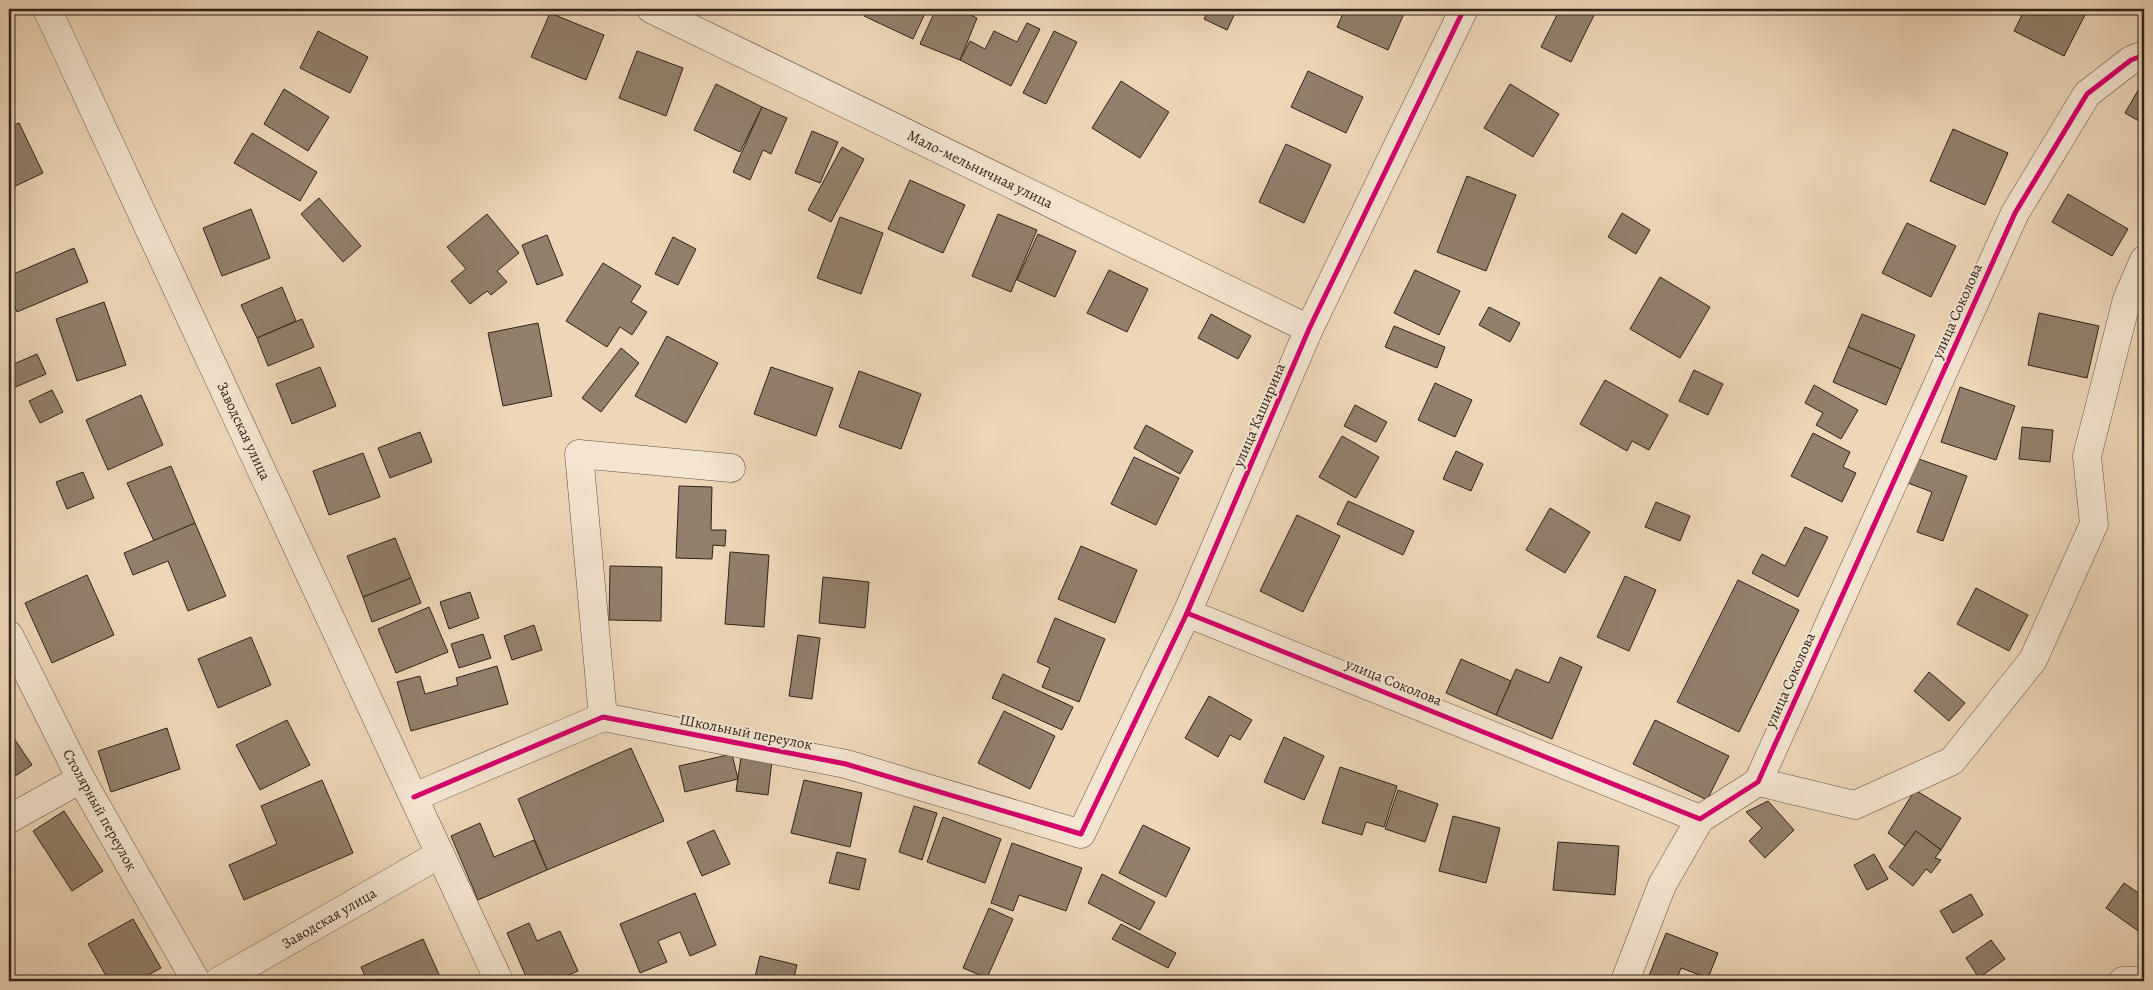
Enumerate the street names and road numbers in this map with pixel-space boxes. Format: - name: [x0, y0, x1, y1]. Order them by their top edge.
- street label: Мало-мельничная улица: [904, 125, 1056, 213]
- street label: улица Соколова: [1927, 260, 1987, 363]
- street label: улица Каширина: [1228, 360, 1290, 471]
- street label: Заводская улица: [212, 379, 276, 483]
- street label: улица Соколова: [1760, 629, 1820, 732]
- street label: улица Соколова: [1342, 653, 1445, 710]
- street label: Школьный переулок: [678, 709, 814, 755]
- street label: Столярный переулок: [58, 745, 142, 875]
- street label: Заводская улица: [278, 883, 380, 953]

